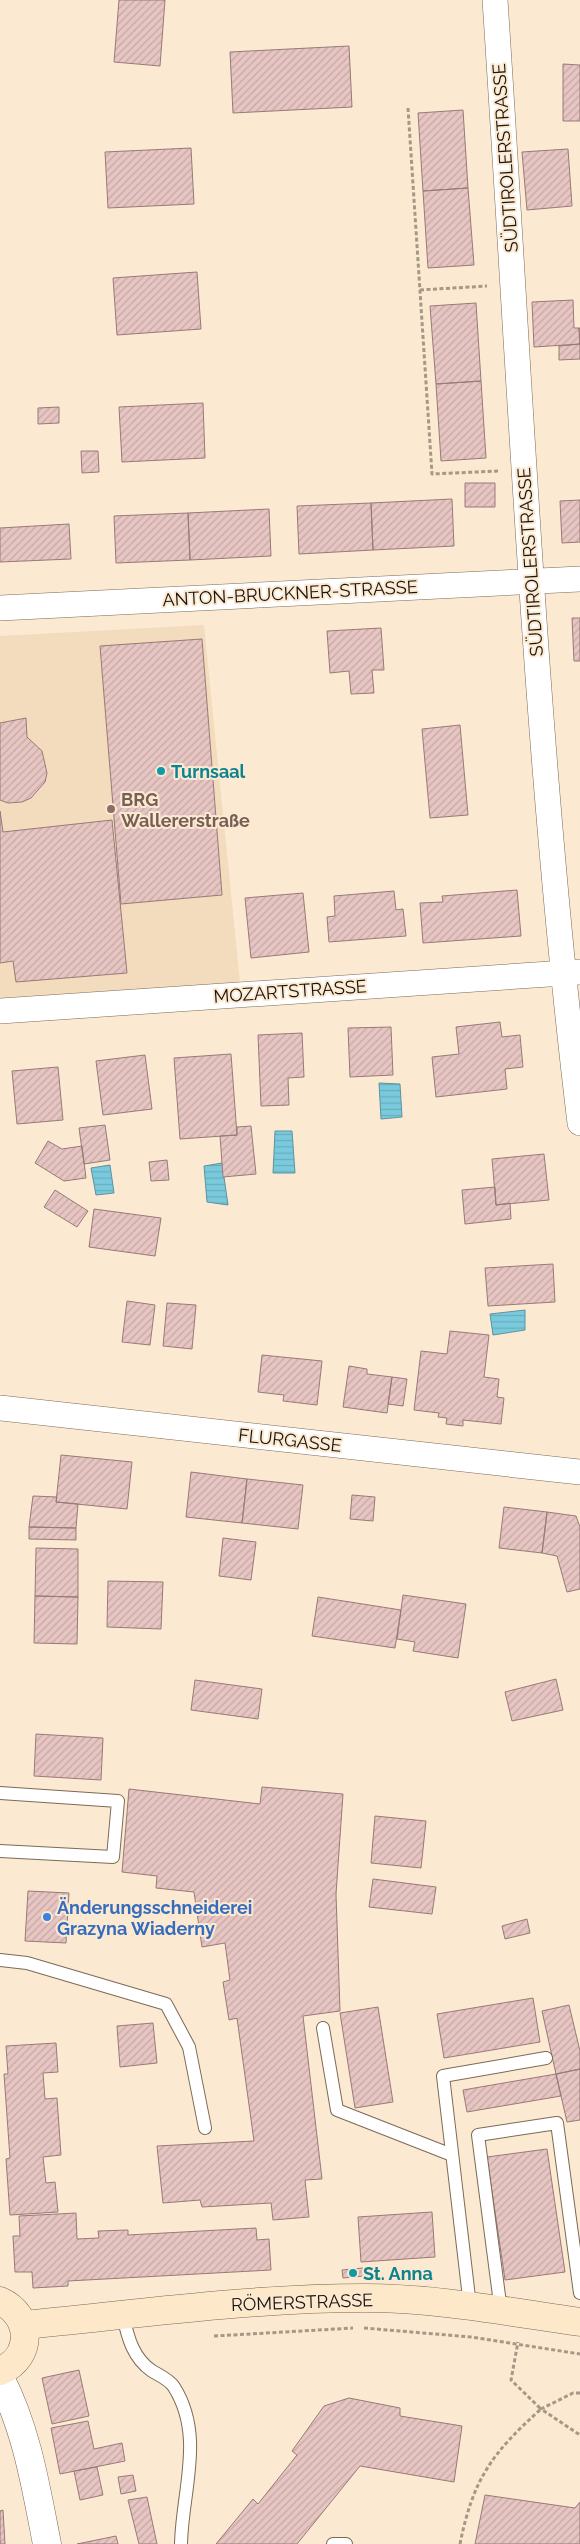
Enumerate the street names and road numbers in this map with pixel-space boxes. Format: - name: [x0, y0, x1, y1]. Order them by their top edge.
- street label: SÜDTIROLERSTRASSE: [488, 63, 522, 253]
- street label: SÜDTIROLERSTRASSE: [513, 467, 547, 657]
- street label: ANTON-BRUCKNER-STRASSE: [162, 576, 418, 610]
- street label: MOZARTSTRASSE: [213, 975, 367, 1007]
- street label: FLURGASSE: [237, 1424, 343, 1456]
- street label: RÖMERSTRASSE: [231, 2289, 373, 2315]

